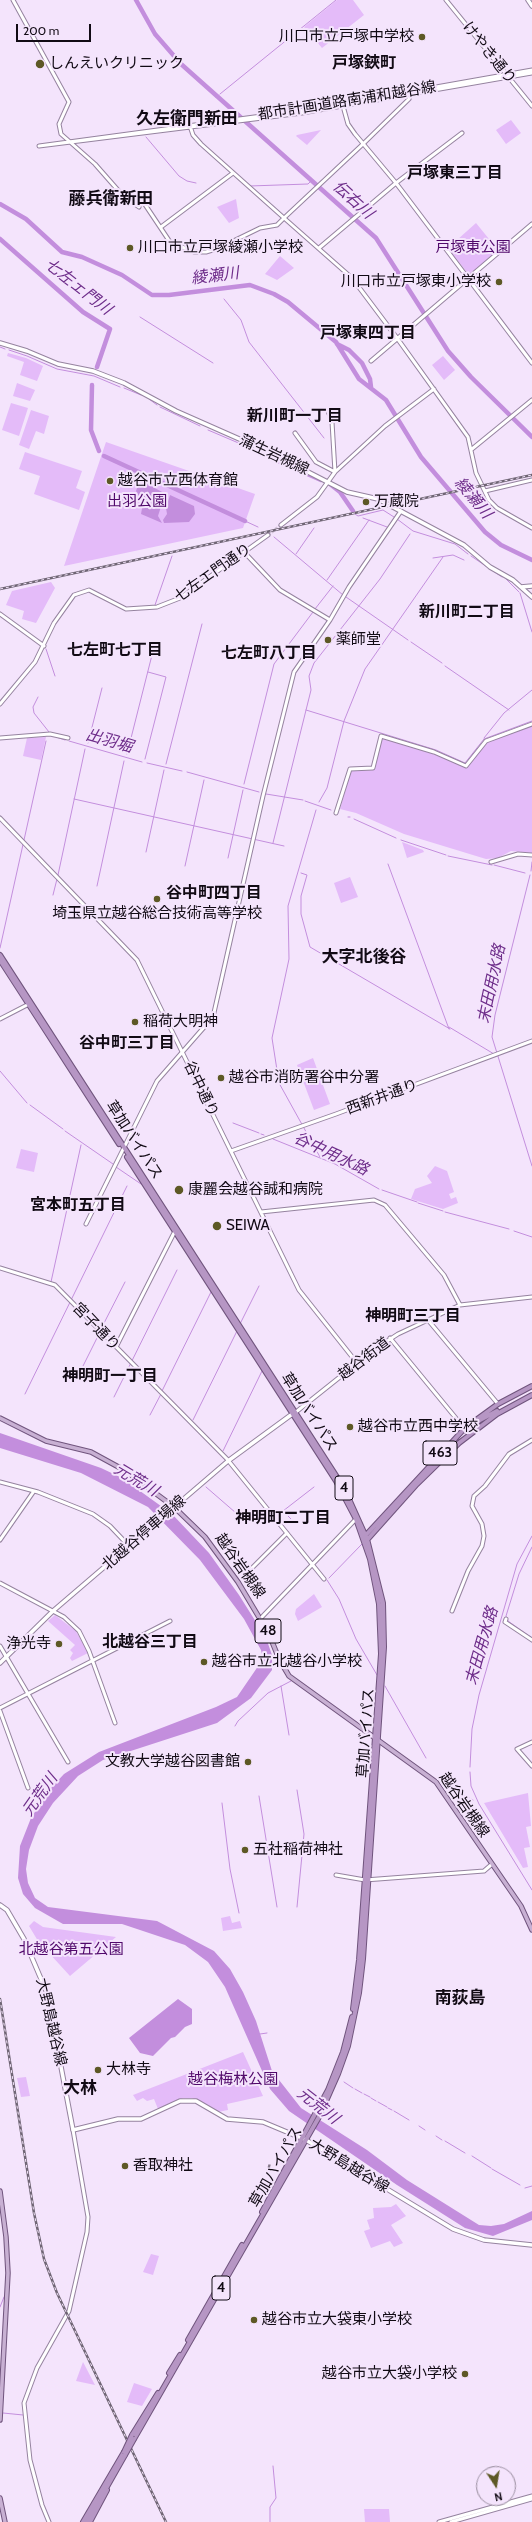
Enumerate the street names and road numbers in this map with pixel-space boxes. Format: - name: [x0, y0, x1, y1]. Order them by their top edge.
- street label: けやき通り: [458, 18, 520, 88]
- street label: 都市計画道路南浦和越谷線: [257, 78, 437, 124]
- street label: 蒲生岩槻線: [236, 431, 312, 479]
- street label: 七左エ門通り: [171, 540, 255, 606]
- street label: 谷中通り: [180, 1058, 222, 1120]
- street label: 西新井通り: [344, 1076, 420, 1118]
- street label: 草加バイパス: [102, 1097, 166, 1183]
- street label: 宮子通り: [69, 1299, 123, 1355]
- street label: 越谷街道: [335, 1334, 393, 1384]
- street label: 草加バイパス: [277, 1369, 341, 1455]
- road number: 463: [423, 1441, 457, 1465]
- road number: 4: [335, 1476, 353, 1500]
- street label: 北越谷停車場線: [98, 1492, 190, 1574]
- street label: 越谷岩槻線: [211, 1530, 269, 1602]
- road number: 48: [255, 1619, 281, 1643]
- street label: 草加バイパス: [354, 1687, 378, 1779]
- street label: 越谷岩槻線: [435, 1769, 493, 1841]
- street label: 大野島越谷線: [32, 1976, 70, 2068]
- street label: 草加バイパス: [246, 2124, 306, 2210]
- street label: 大野島越谷線: [306, 2135, 392, 2197]
- road number: 4: [212, 2276, 230, 2300]

